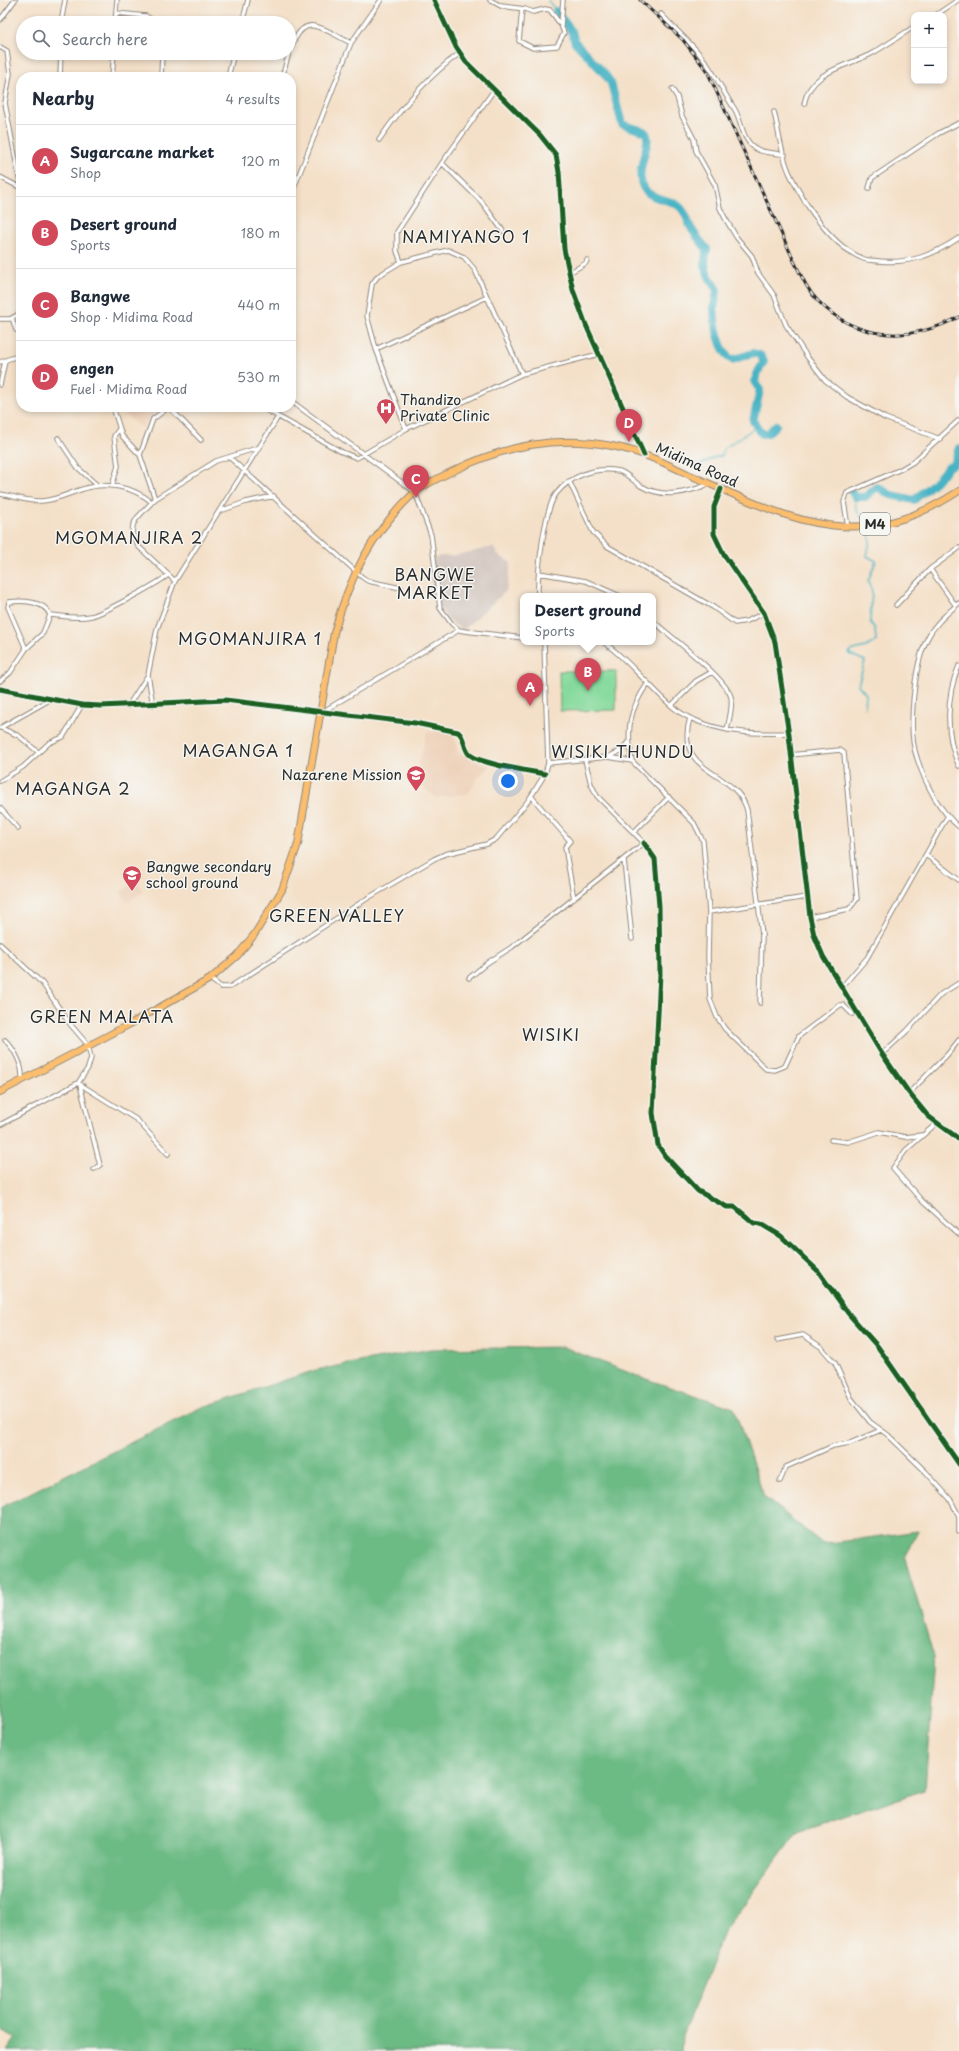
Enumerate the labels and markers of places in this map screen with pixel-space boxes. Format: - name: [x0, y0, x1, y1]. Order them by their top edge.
- place label: Thandizo Private Clinic: [400, 389, 490, 426]
- hospital icon: Thandizo Private Clinic: [375, 397, 397, 425]
- pin: D: [616, 409, 642, 442]
- pin: C: [403, 465, 429, 498]
- pin: B: [575, 658, 601, 691]
- pin: A: [517, 673, 543, 706]
- place label: Nazarene Mission: [282, 764, 402, 785]
- school or university icon: Nazarene Mission: [405, 764, 427, 792]
- place label: Bangwe secondary school ground: [146, 856, 272, 893]
- school or university icon: Bangwe secondary school ground: [121, 864, 143, 892]

